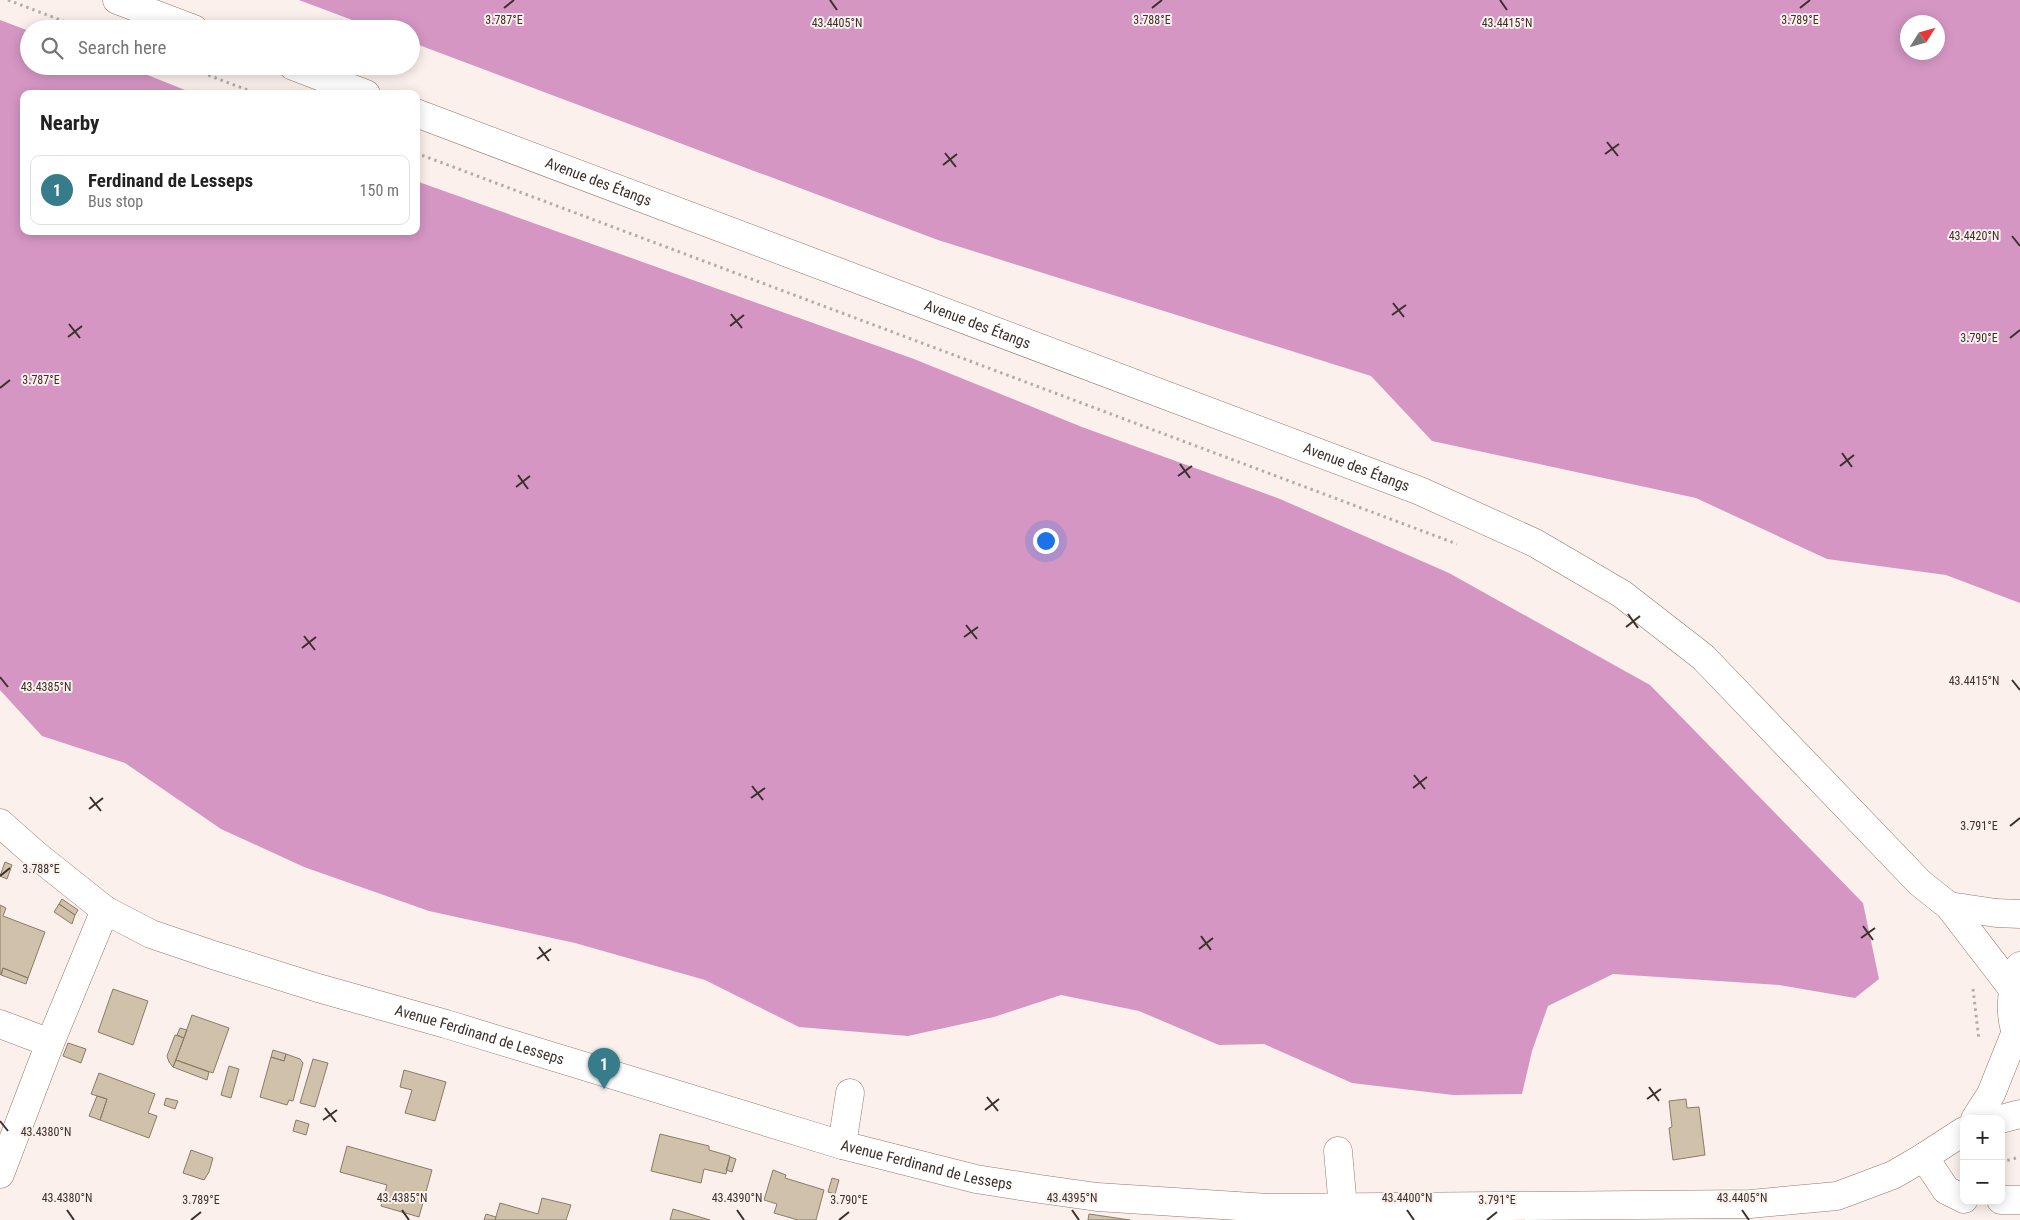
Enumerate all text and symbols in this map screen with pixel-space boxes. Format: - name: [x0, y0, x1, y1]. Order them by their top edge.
- text: 3.787°E: [485, 13, 523, 27]
- text: 3.788°E: [1133, 13, 1171, 27]
- text: 3.789°E: [1781, 13, 1819, 27]
- north arrow: [1900, 15, 1945, 60]
- text: 43.4405°N: [812, 16, 862, 30]
- text: 43.4415°N: [1482, 16, 1532, 30]
- search box: [20, 20, 420, 75]
- icon: search: [38, 34, 66, 62]
- text: Search here: [78, 36, 166, 59]
- text: Nearby: [40, 111, 99, 135]
- street label: Avenue des Étangs: [543, 154, 654, 210]
- text: Ferdinand de Lesseps: [88, 169, 253, 192]
- text: 1: [53, 181, 61, 200]
- text: 150 m: [360, 181, 399, 200]
- text: Bus stop: [88, 192, 143, 211]
- text: 43.4420°N: [1949, 229, 1999, 243]
- street label: Avenue des Étangs: [922, 296, 1033, 353]
- text: 3.790°E: [1960, 331, 1998, 345]
- text: 3.787°E: [22, 373, 60, 387]
- street label: Avenue des Étangs: [1301, 439, 1412, 495]
- your location: [1033, 528, 1059, 554]
- text: 43.4415°N: [1949, 674, 1999, 688]
- text: 43.4385°N: [21, 680, 71, 694]
- text: 3.791°E: [1960, 819, 1998, 833]
- text: 3.788°E: [22, 862, 60, 876]
- street label: Avenue Ferdinand de Lesseps: [393, 1001, 567, 1069]
- pin: 1: [588, 1048, 620, 1089]
- map controls: [1960, 1115, 2005, 1205]
- button: +: [1960, 1115, 2005, 1160]
- text: 43.4380°N: [21, 1125, 71, 1139]
- street label: Avenue Ferdinand de Lesseps: [839, 1136, 1014, 1194]
- button: −: [1960, 1160, 2005, 1205]
- text: 43.4380°N: [42, 1191, 92, 1205]
- text: 43.4385°N: [377, 1191, 427, 1205]
- text: 43.4390°N: [712, 1191, 762, 1205]
- text: 43.4395°N: [1047, 1191, 1097, 1205]
- text: 43.4400°N: [1382, 1191, 1432, 1205]
- text: 43.4405°N: [1717, 1191, 1767, 1205]
- text: 3.789°E: [182, 1193, 220, 1207]
- text: 3.790°E: [830, 1193, 868, 1207]
- text: 3.791°E: [1478, 1193, 1516, 1207]

